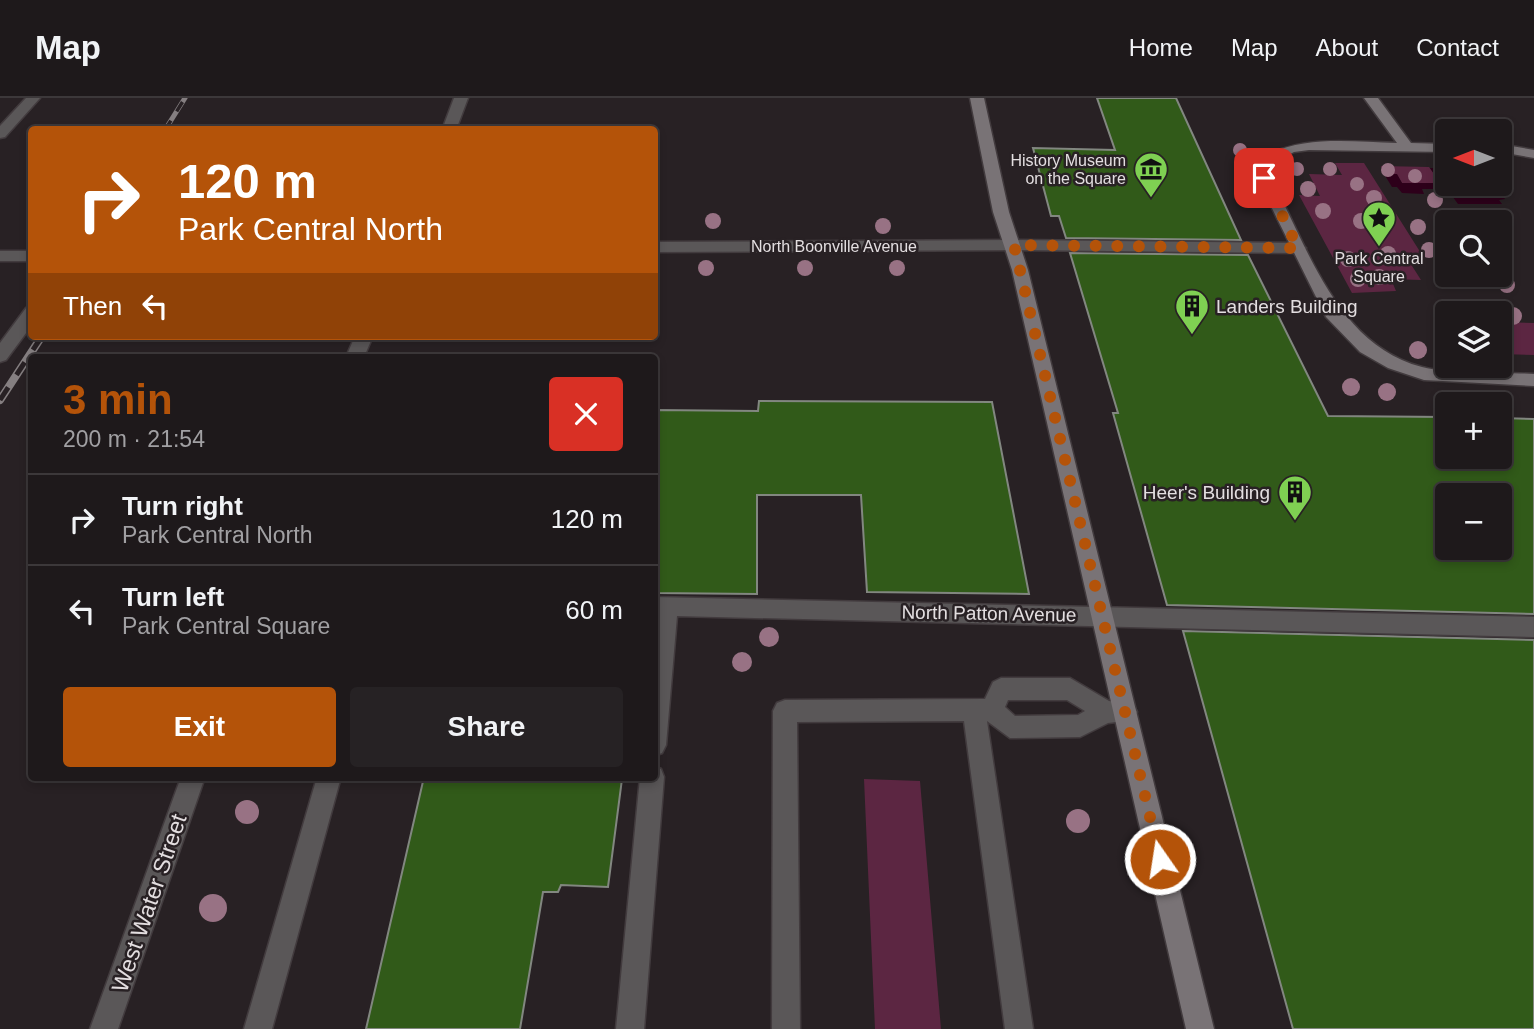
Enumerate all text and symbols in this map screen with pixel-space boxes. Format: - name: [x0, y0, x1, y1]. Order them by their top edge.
- text: Map: [35, 29, 101, 66]
- text: Home: [1129, 34, 1193, 61]
- text: Map: [1231, 34, 1278, 61]
- text: About: [1316, 34, 1378, 61]
- text: Contact: [1416, 34, 1499, 61]
- north arrow: [1435, 119, 1512, 196]
- map controls: [1435, 119, 1512, 560]
- pin: [1234, 148, 1294, 208]
- museum icon: History Museum on the Square: [1132, 150, 1170, 199]
- place label: History Museum on the Square: [1010, 152, 1126, 187]
- icon: right: [63, 154, 154, 245]
- text: 120 m: [178, 154, 317, 208]
- icon: arrive: [1245, 159, 1283, 197]
- place icon: Park Central Square: [1360, 199, 1398, 248]
- button: search: [1435, 210, 1512, 287]
- text: Park Central North: [178, 211, 443, 247]
- street label: North Boonville Avenue: [751, 238, 917, 255]
- place label: Park Central Square: [1335, 250, 1423, 285]
- icon: left: [136, 287, 174, 325]
- building icon: Landers Building: [1173, 287, 1211, 336]
- text: Then: [63, 291, 122, 321]
- place label: Landers Building: [1216, 296, 1358, 317]
- button: layers: [1435, 301, 1512, 378]
- text: 3 min: [63, 376, 173, 423]
- button: close: [549, 377, 623, 451]
- button: +: [1435, 392, 1512, 469]
- text: 200 m · 21:54: [63, 426, 205, 452]
- building icon: Heer's Building: [1276, 473, 1314, 522]
- place label: Heer's Building: [1143, 482, 1270, 503]
- button: −: [1435, 483, 1512, 560]
- text: Turn right: [122, 491, 243, 521]
- icon: right: [63, 501, 101, 539]
- text: 120 m: [551, 504, 623, 534]
- text: Park Central North: [122, 522, 312, 548]
- text: Turn left: [122, 582, 224, 612]
- icon: left: [63, 592, 101, 630]
- text: 60 m: [565, 595, 623, 625]
- street label: North Patton Avenue: [901, 601, 1077, 626]
- text: Park Central Square: [122, 613, 330, 639]
- button: Exit: [63, 687, 336, 767]
- button: Share: [350, 687, 623, 767]
- street label: West Water Street: [106, 810, 192, 995]
- position arrow: [1123, 822, 1197, 896]

